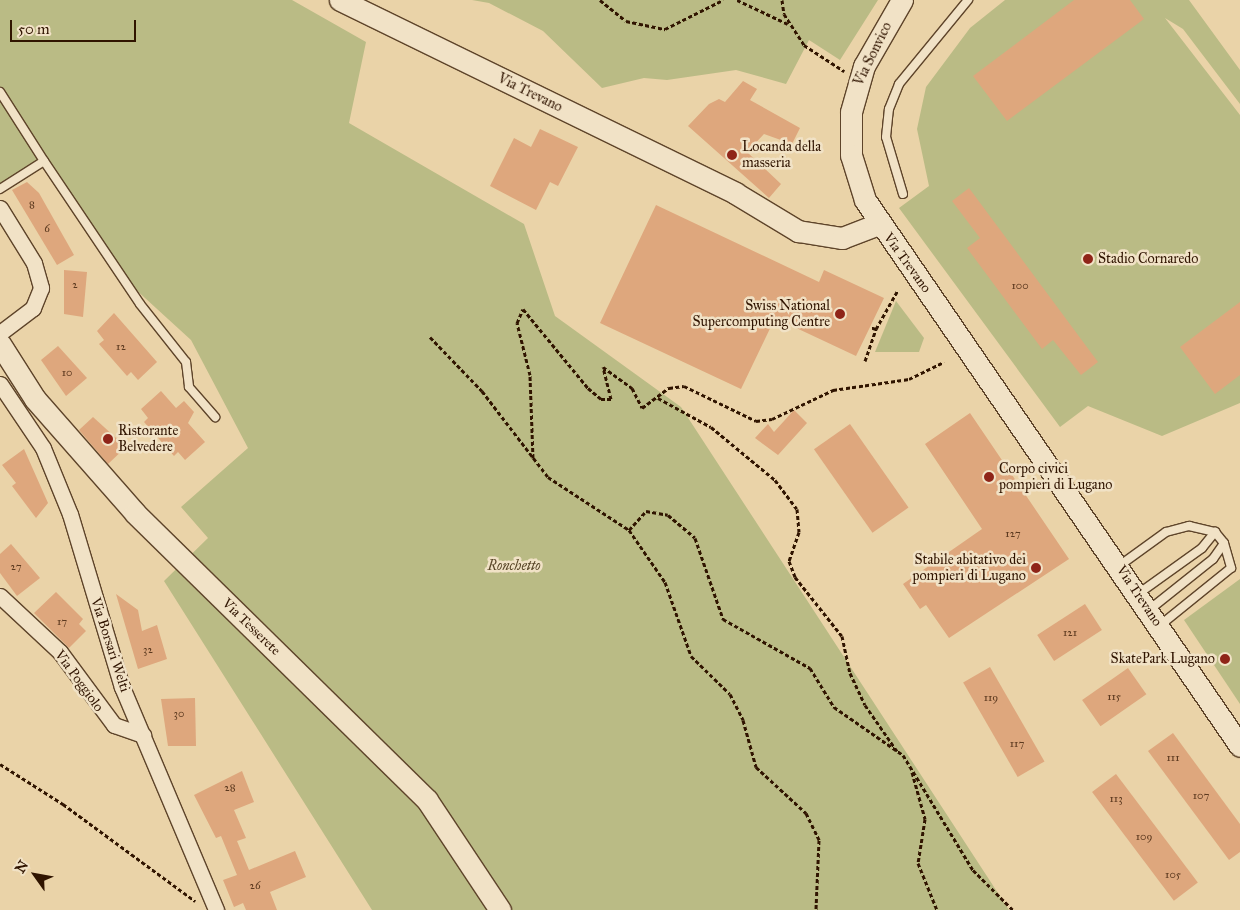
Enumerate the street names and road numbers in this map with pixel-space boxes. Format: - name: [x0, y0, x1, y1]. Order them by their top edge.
- street label: Via Sonvico: [850, 19, 896, 89]
- street label: Via Trevano: [495, 70, 565, 116]
- street label: Via Trevano: [880, 230, 934, 296]
- street label: Via Trevano: [1112, 562, 1166, 630]
- street label: Via Tesserete: [218, 595, 284, 659]
- street label: Via Borsari Welti: [87, 596, 133, 694]
- street label: Via Poggiolo: [51, 647, 107, 715]

